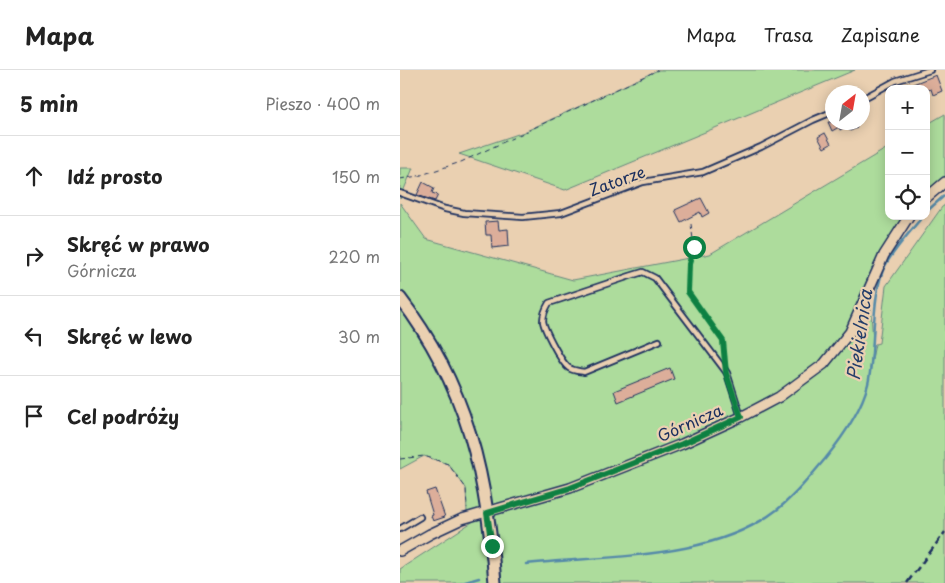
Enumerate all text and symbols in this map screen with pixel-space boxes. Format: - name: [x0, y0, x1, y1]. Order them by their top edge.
- text: Mapa: [25, 17, 94, 53]
- text: Mapa: [686, 21, 736, 48]
- text: Trasa: [764, 21, 813, 48]
- text: Zapisane: [841, 21, 920, 48]
- north arrow: [825, 85, 870, 130]
- map controls: [885, 85, 930, 220]
- button: +: [885, 85, 930, 130]
- text: 5 min: [20, 87, 78, 119]
- text: Pieszo · 400 m: [265, 91, 380, 115]
- button: −: [885, 130, 930, 175]
- street label: Zatorze: [585, 159, 648, 201]
- icon: ahead: [20, 162, 48, 190]
- text: Idź prosto: [67, 162, 163, 190]
- text: 150 m: [332, 164, 380, 188]
- button: locate: [885, 175, 930, 220]
- text: Skręć w prawo: [67, 230, 210, 258]
- route start: [683, 236, 706, 259]
- icon: right: [20, 242, 48, 270]
- text: 220 m: [329, 244, 380, 268]
- text: Górnicza: [67, 258, 136, 282]
- water label: Piekielnica: [839, 287, 878, 382]
- icon: left: [20, 322, 48, 350]
- text: Skręć w lewo: [67, 322, 192, 350]
- text: 30 m: [338, 324, 380, 348]
- street label: Górnicza: [653, 397, 726, 447]
- icon: arrive: [20, 402, 48, 430]
- text: Cel podróży: [67, 402, 179, 430]
- route end: [481, 535, 504, 558]

